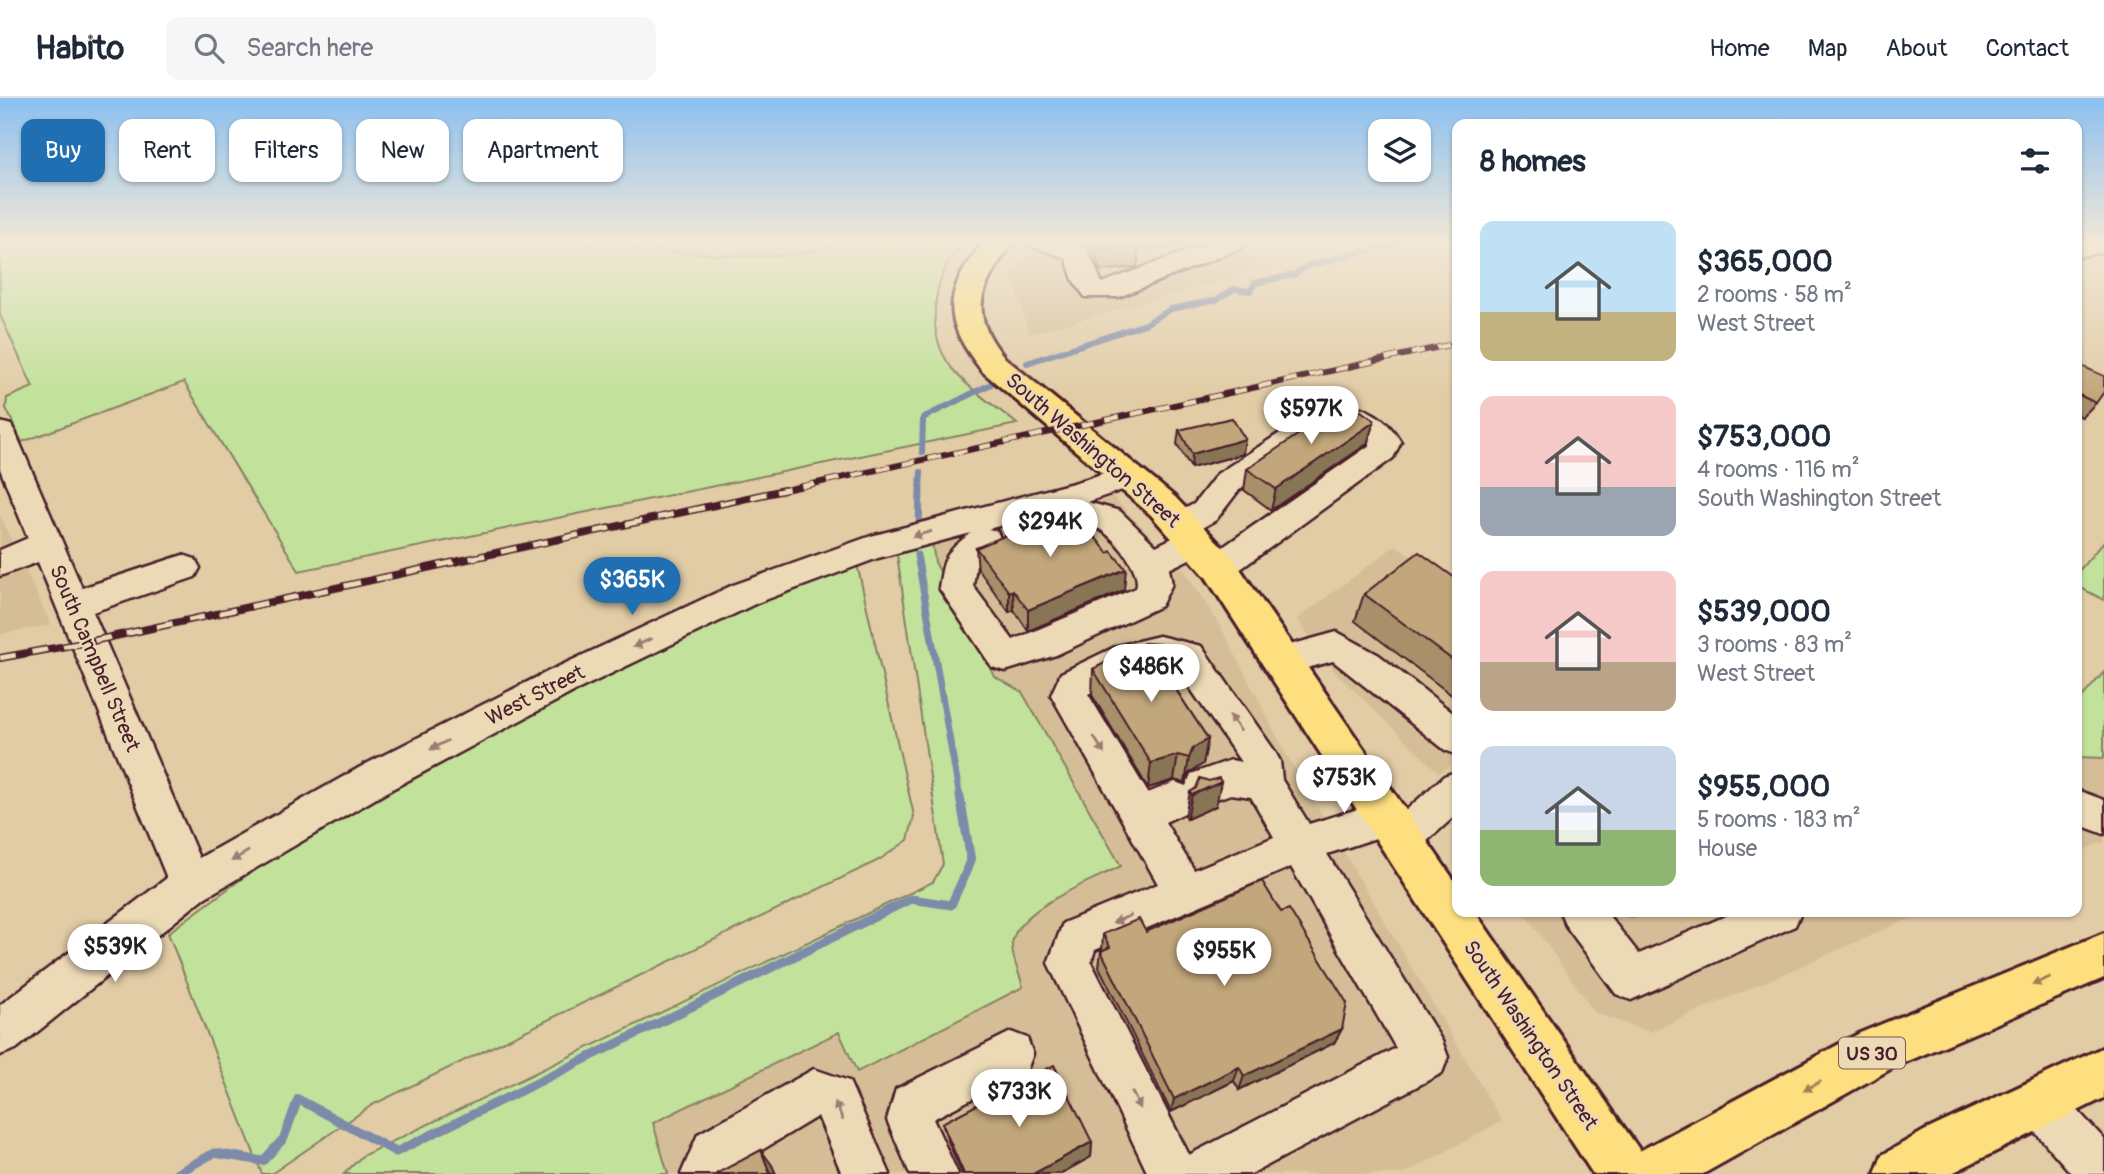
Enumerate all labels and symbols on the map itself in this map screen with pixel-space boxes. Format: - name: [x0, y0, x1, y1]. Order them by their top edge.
- street label: South Washington Street: [1000, 367, 1186, 534]
- pin: $597K: [1262, 386, 1360, 446]
- pin: $294K: [1001, 500, 1099, 559]
- one-way arrow: [911, 529, 933, 540]
- pin: $365K: [583, 558, 681, 617]
- street label: South Campbell Street: [43, 561, 146, 756]
- one-way arrow: [632, 637, 652, 649]
- pin: $486K: [1102, 644, 1200, 704]
- street label: West Street: [481, 659, 590, 732]
- one-way arrow: [1228, 714, 1242, 732]
- one-way arrow: [1093, 736, 1106, 755]
- one-way arrow: [429, 739, 448, 751]
- pin: $753K: [1295, 756, 1393, 815]
- one-way arrow: [230, 850, 250, 862]
- one-way arrow: [1111, 913, 1132, 924]
- pin: $539K: [66, 924, 164, 984]
- pin: $955K: [1175, 928, 1273, 988]
- street label: South Washington Street: [1457, 935, 1604, 1136]
- one-way arrow: [2031, 975, 2051, 987]
- road number: US 30: [1839, 1037, 1905, 1068]
- pin: $733K: [970, 1070, 1068, 1129]
- one-way arrow: [1802, 1080, 1822, 1092]
- one-way arrow: [1131, 1090, 1142, 1110]
- one-way arrow: [833, 1101, 845, 1121]

